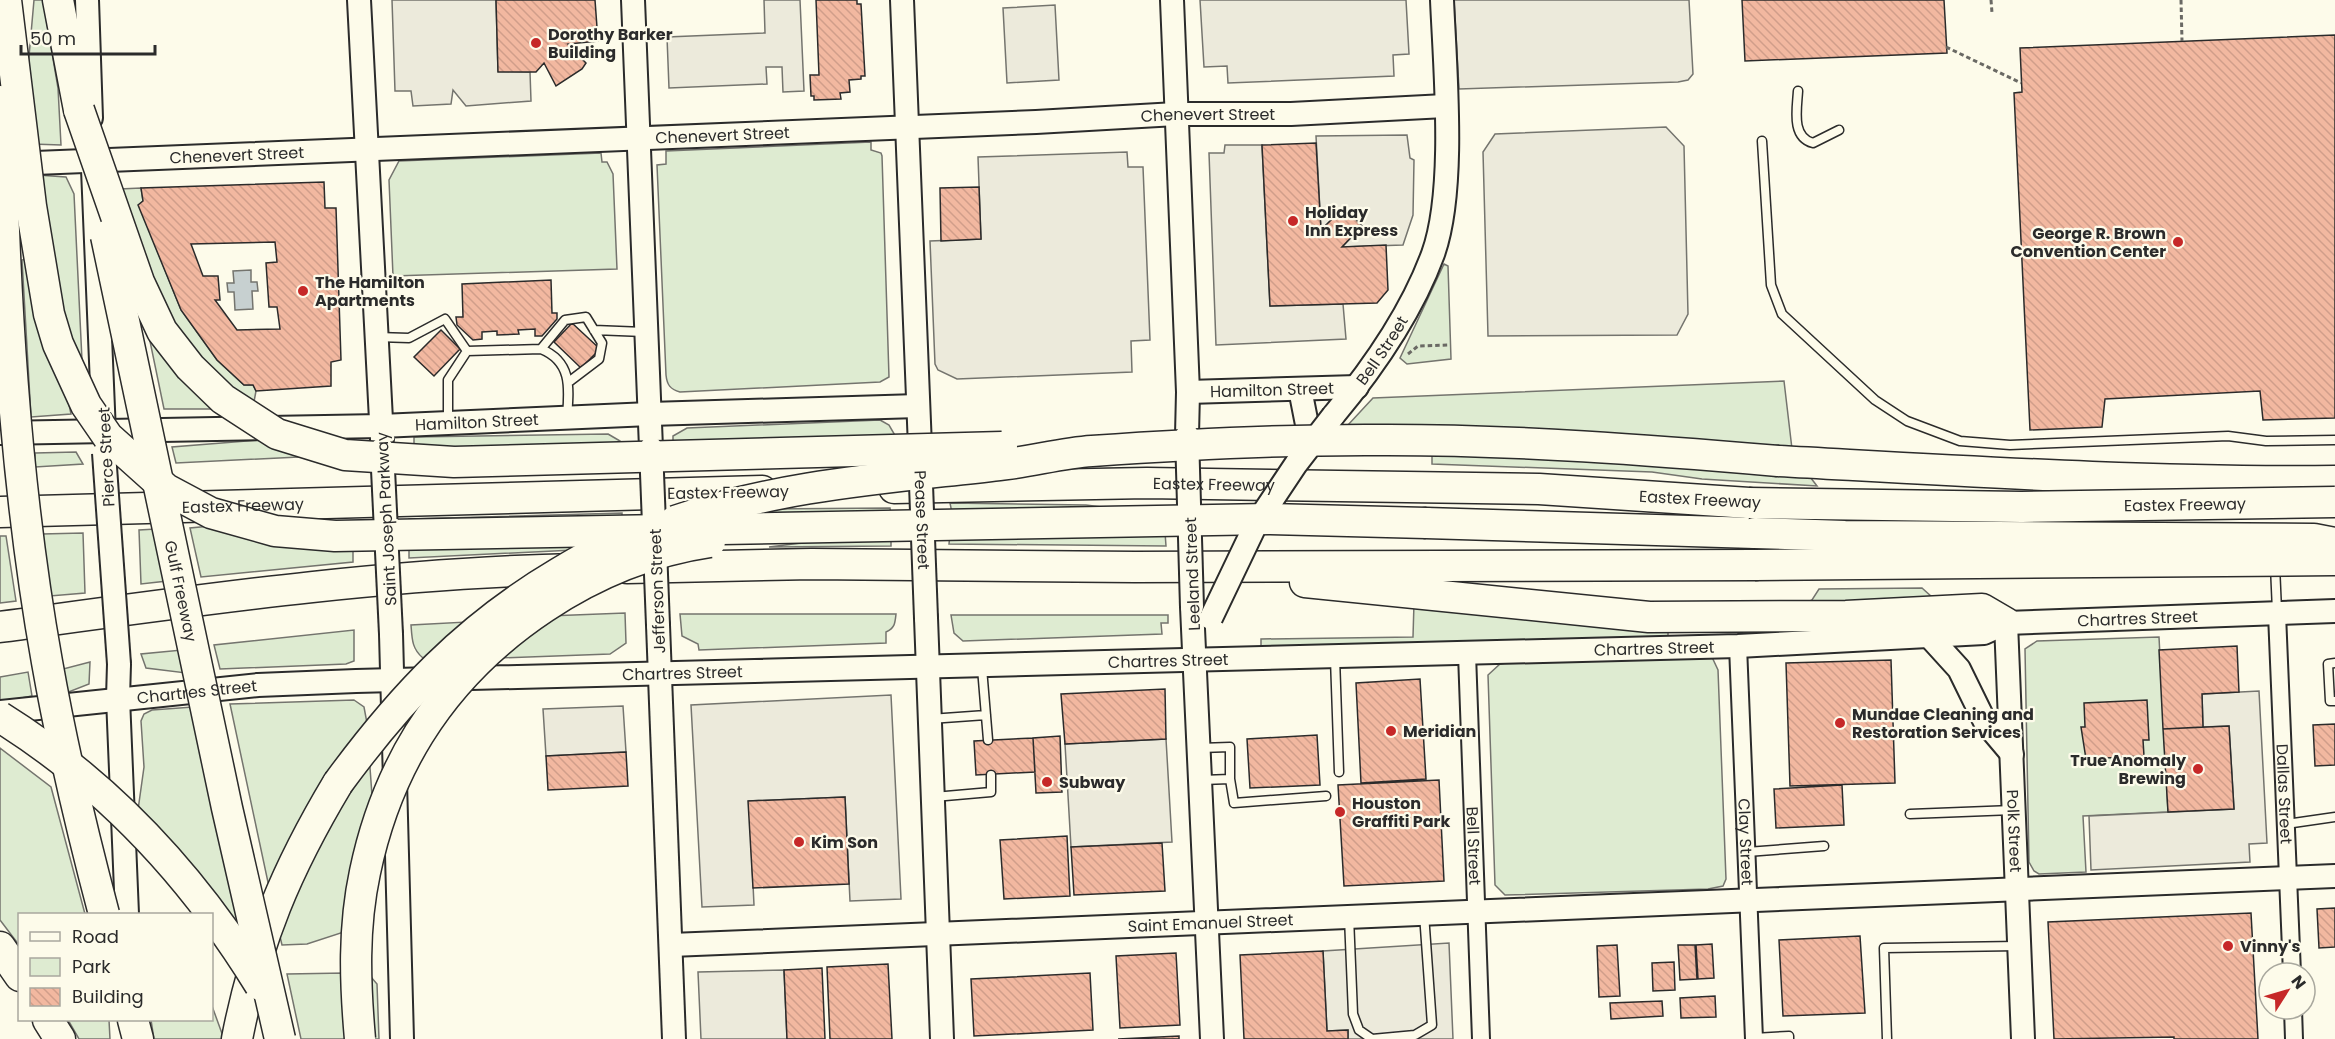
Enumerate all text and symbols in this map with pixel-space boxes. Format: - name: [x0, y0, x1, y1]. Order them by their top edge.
- scale bar: [21, 18, 154, 56]
- place label: Dorothy Barker Building: [548, 23, 673, 64]
- text: 50 m: [30, 26, 76, 51]
- marker: Dorothy Barker Building: [529, 36, 543, 50]
- street label: Chenevert Street: [1140, 103, 1275, 128]
- street label: Chenevert Street: [655, 121, 790, 150]
- street label: Chenevert Street: [169, 141, 305, 169]
- place label: Holiday Inn Express: [1305, 201, 1398, 242]
- marker: Holiday Inn Express: [1286, 214, 1300, 228]
- place label: George R. Brown Convention Center: [2011, 222, 2166, 263]
- marker: George R. Brown Convention Center: [2171, 235, 2185, 249]
- place label: The Hamilton Apartments: [315, 271, 425, 312]
- marker: The Hamilton Apartments: [296, 284, 310, 298]
- street label: Bell Street: [1351, 312, 1414, 390]
- street label: Hamilton Street: [1210, 377, 1334, 403]
- street label: Pierce Street: [92, 406, 121, 507]
- street label: Hamilton Street: [415, 408, 539, 436]
- street label: Saint Joseph Parkway: [370, 431, 403, 606]
- street label: Pease Street: [908, 470, 935, 570]
- street label: Eastex Freeway: [1153, 472, 1275, 497]
- street label: Eastex Freeway: [667, 480, 789, 505]
- street label: Eastex Freeway: [1639, 485, 1761, 514]
- street label: Eastex Freeway: [2124, 492, 2246, 517]
- street label: Eastex Freeway: [182, 493, 304, 519]
- street label: Leeland Street: [1179, 517, 1206, 631]
- street label: Jefferson Street: [644, 528, 671, 654]
- street label: Gulf Freeway: [159, 538, 203, 644]
- street label: Chartres Street: [2077, 605, 2198, 632]
- street label: Chartres Street: [1594, 636, 1715, 662]
- street label: Chartres Street: [1108, 648, 1229, 674]
- street label: Chartres Street: [622, 660, 743, 686]
- street label: Chartres Street: [136, 674, 258, 710]
- place label: Mundae Cleaning and Restoration Services: [1852, 703, 2034, 744]
- marker: Mundae Cleaning and Restoration Services: [1833, 716, 1847, 730]
- place label: Meridian: [1403, 720, 1476, 743]
- marker: Meridian: [1384, 724, 1398, 738]
- street label: Dallas Street: [2270, 743, 2298, 845]
- place label: True Anomaly Brewing: [2070, 749, 2187, 790]
- marker: True Anomaly Brewing: [2191, 762, 2205, 776]
- place label: Subway: [1059, 771, 1126, 794]
- marker: Subway: [1040, 775, 1054, 789]
- street label: Polk Street: [2001, 789, 2027, 873]
- place label: Houston Graffiti Park: [1352, 792, 1450, 833]
- street label: Clay Street: [1732, 798, 1759, 886]
- marker: Houston Graffiti Park: [1333, 805, 1347, 819]
- street label: Bell Street: [1461, 806, 1486, 886]
- place label: Kim Son: [811, 831, 878, 854]
- marker: Kim Son: [792, 835, 806, 849]
- street label: Saint Emanuel Street: [1127, 908, 1294, 938]
- legend: [18, 913, 213, 1021]
- text: Road: [72, 924, 119, 949]
- place label: Vinny's: [2240, 935, 2301, 958]
- marker: Vinny's: [2221, 939, 2235, 953]
- text: Park: [72, 954, 111, 979]
- north arrow: [2257, 961, 2317, 1021]
- text: N: [2286, 971, 2311, 994]
- text: Building: [72, 984, 144, 1009]

